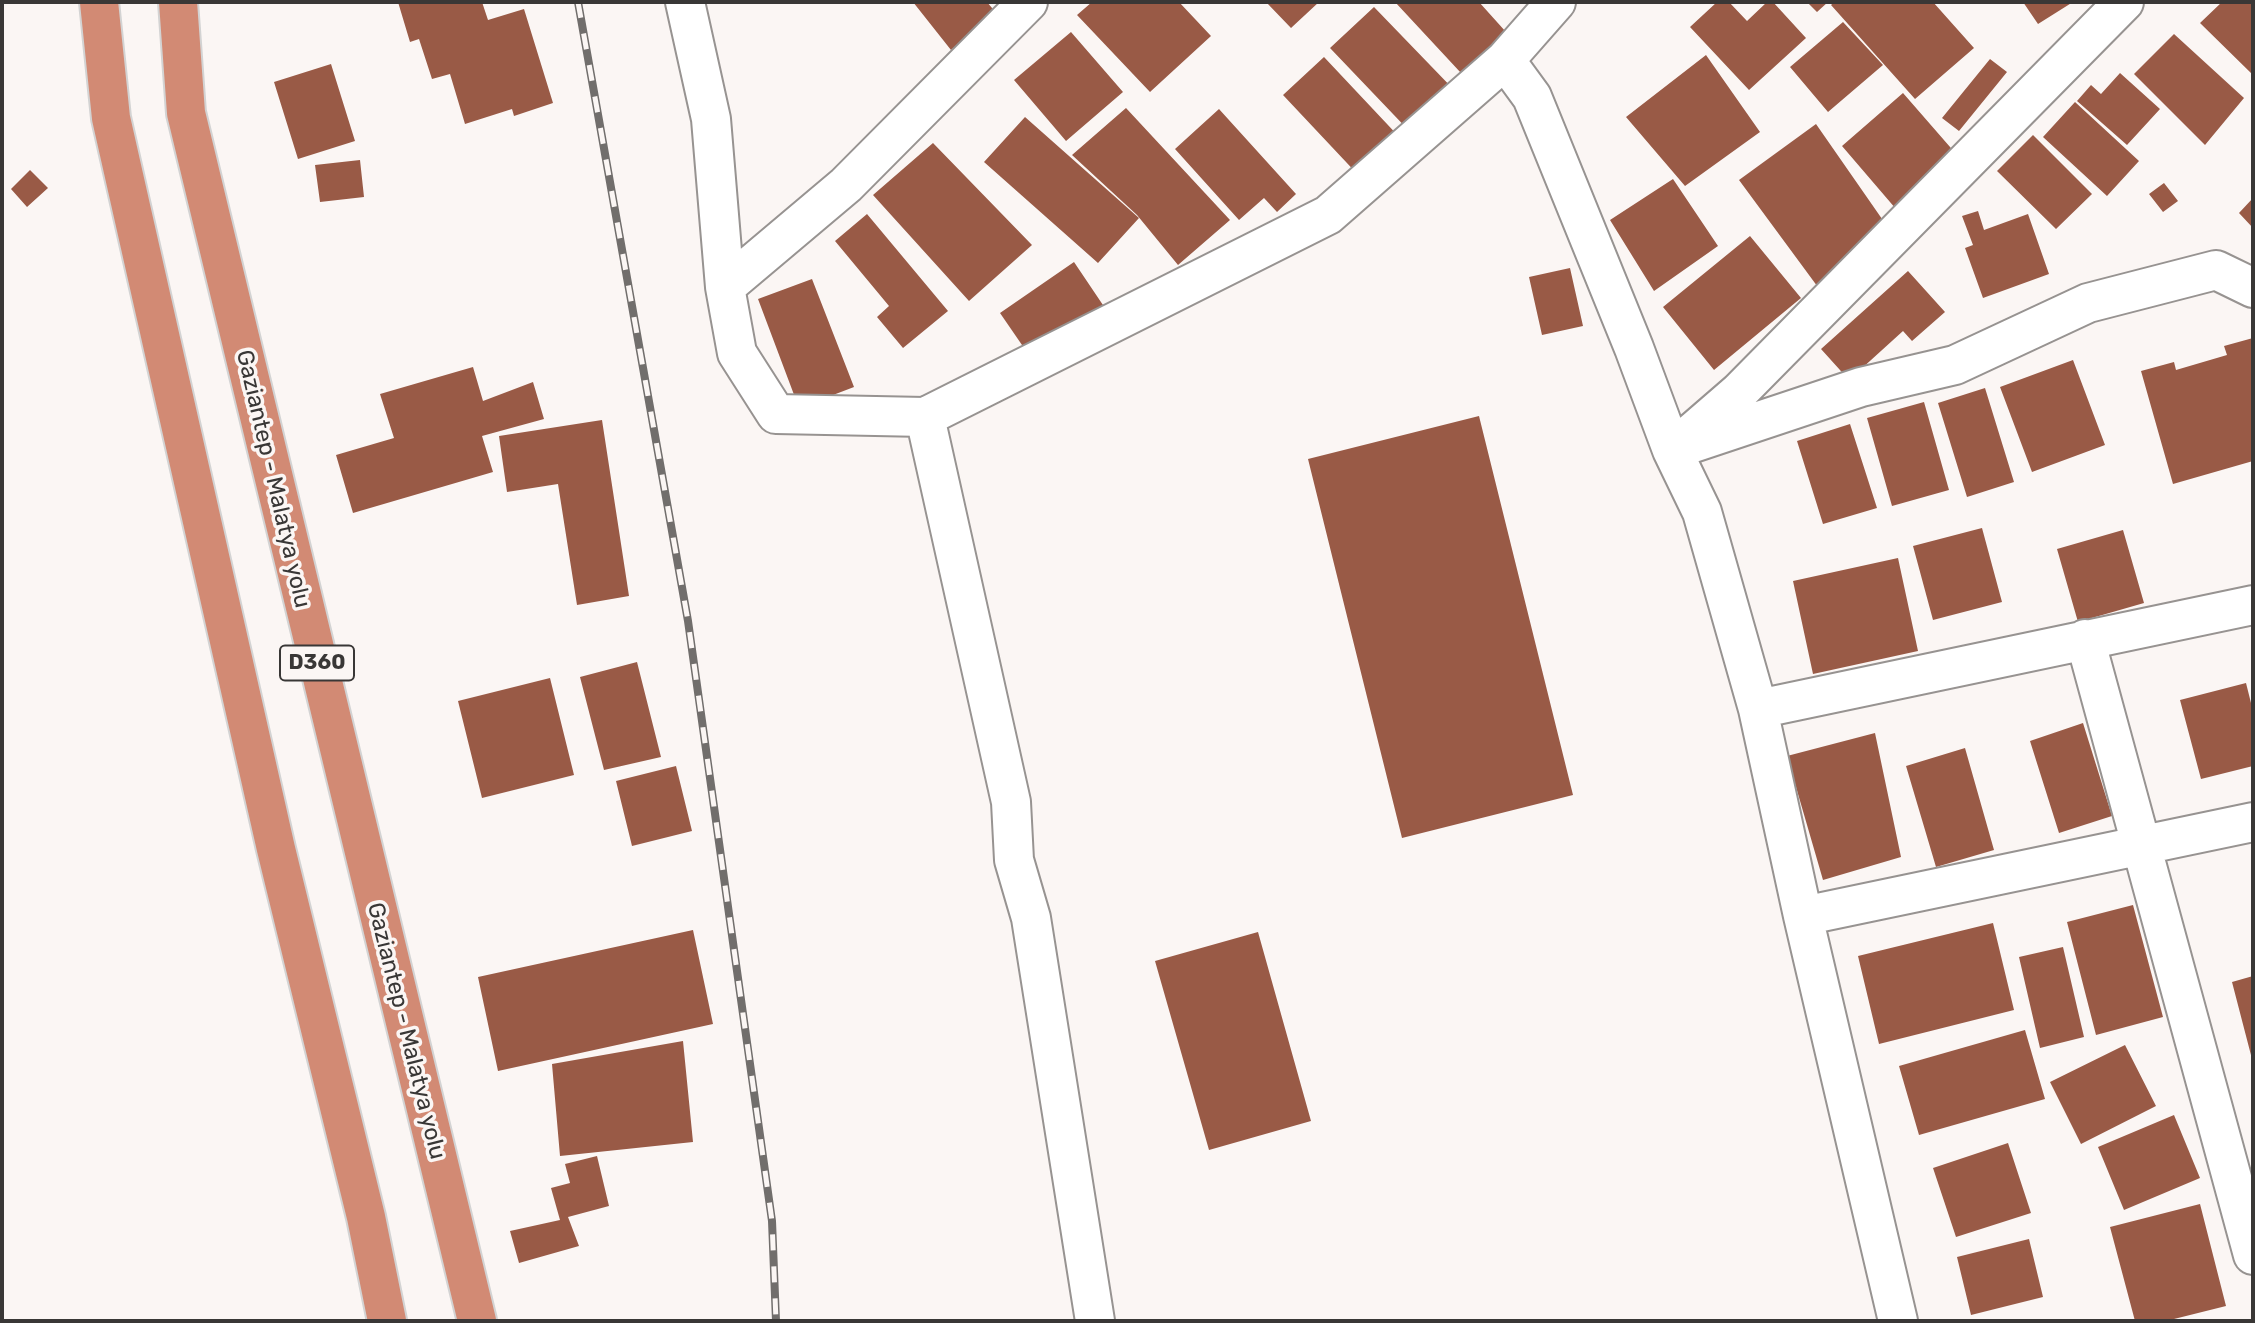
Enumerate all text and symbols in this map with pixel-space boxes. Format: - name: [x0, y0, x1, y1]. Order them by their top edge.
- street label: Gaziantep - Malatya yolu: [230, 347, 316, 611]
- road number: D360: [280, 646, 354, 680]
- street label: Gaziantep - Malatya yolu: [361, 900, 451, 1162]

